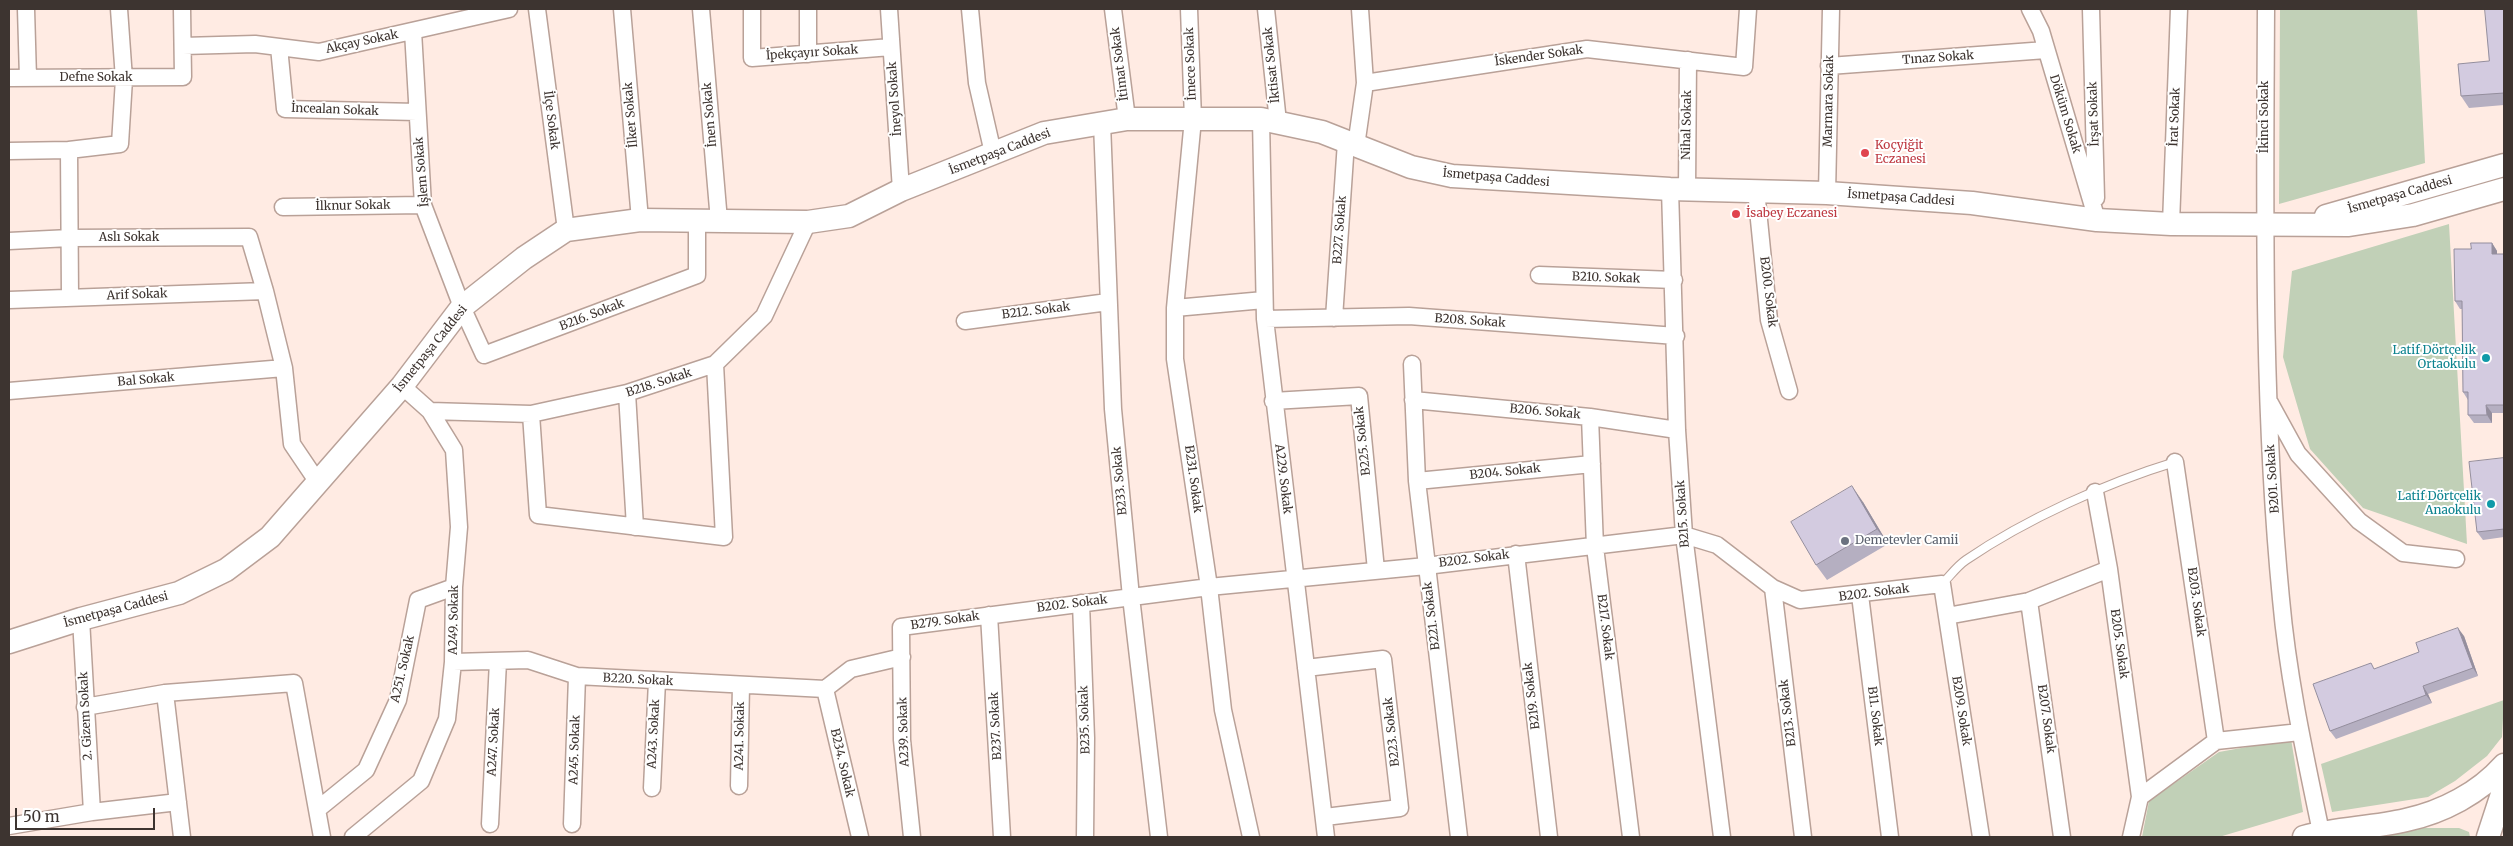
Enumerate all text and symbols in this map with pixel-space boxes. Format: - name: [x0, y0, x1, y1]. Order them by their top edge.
- street label: İtimat Sokak: [1108, 26, 1132, 102]
- street label: İktisat Sokak: [1261, 26, 1283, 104]
- street label: Akçay Sokak: [324, 27, 400, 57]
- street label: İmece Sokak: [1183, 27, 1199, 101]
- street label: İpekçayır Sokak: [765, 43, 859, 63]
- street label: İskender Sokak: [1494, 43, 1584, 69]
- street label: Tınaz Sokak: [1902, 48, 1974, 68]
- street label: Marmara Sokak: [1821, 55, 1837, 147]
- street label: İneyol Sokak: [885, 61, 905, 137]
- street label: Defne Sokak: [59, 71, 133, 85]
- street label: Döküm Sokak: [2046, 73, 2084, 155]
- street label: İrşat Sokak: [2086, 81, 2102, 147]
- street label: İkinci Sokak: [2258, 81, 2272, 153]
- street label: İlker Sokak: [621, 82, 641, 148]
- street label: İnen Sokak: [700, 82, 720, 148]
- street label: İrat Sokak: [2167, 87, 2183, 147]
- street label: İlçe Sokak: [540, 90, 562, 150]
- street label: Nihal Sokak: [1679, 90, 1695, 160]
- street label: İncealan Sokak: [291, 101, 379, 119]
- street label: İsmetpaşa Caddesi: [947, 126, 1053, 178]
- street label: İşlem Sokak: [412, 136, 432, 208]
- place label: Koçyiğit Eczanesi: [1875, 139, 1926, 167]
- marker: Koçyiğit Eczanesi: [1859, 147, 1871, 159]
- street label: İsmetpaşa Caddesi: [1442, 166, 1550, 190]
- street label: İsmetpaşa Caddesi: [2346, 173, 2454, 217]
- street label: İsmetpaşa Caddesi: [1847, 187, 1955, 209]
- street label: B227. Sokak: [1330, 195, 1350, 265]
- street label: İlknur Sokak: [315, 198, 391, 214]
- place label: İsabey Eczanesi: [1746, 207, 1837, 221]
- marker: İsabey Eczanesi: [1730, 208, 1742, 220]
- street label: Aslı Sokak: [99, 231, 159, 245]
- street label: B200. Sokak: [1756, 256, 1780, 328]
- street label: B210. Sokak: [1572, 270, 1640, 286]
- street label: Arif Sokak: [106, 287, 168, 303]
- street label: B216. Sokak: [558, 296, 626, 334]
- street label: B212. Sokak: [1001, 300, 1071, 322]
- street label: İsmetpaşa Caddesi: [392, 303, 470, 395]
- street label: B208. Sokak: [1434, 311, 1506, 331]
- place label: Latif Dörtçelik Ortaokulu: [2392, 344, 2476, 372]
- marker: Latif Dörtçelik Ortaokulu: [2480, 352, 2492, 364]
- street label: B218. Sokak: [624, 366, 694, 400]
- street label: Bal Sokak: [117, 370, 175, 390]
- street label: B206. Sokak: [1509, 402, 1581, 422]
- street label: B225. Sokak: [1352, 406, 1374, 476]
- street label: A229. Sokak: [1272, 443, 1294, 515]
- street label: B231. Sokak: [1181, 444, 1205, 514]
- street label: B201. Sokak: [2263, 444, 2283, 514]
- street label: B233. Sokak: [1110, 446, 1130, 516]
- street label: B204. Sokak: [1469, 461, 1541, 483]
- street label: B215. Sokak: [1673, 480, 1693, 548]
- place label: Latif Dörtçelik Anaokulu: [2397, 490, 2481, 518]
- marker: Latif Dörtçelik Anaokulu: [2485, 498, 2497, 510]
- place label: Demetevler Camii: [1855, 534, 1958, 548]
- marker: Demetevler Camii: [1839, 535, 1851, 547]
- street label: B202. Sokak: [1438, 548, 1510, 570]
- street label: B203. Sokak: [2184, 566, 2208, 638]
- street label: B221. Sokak: [1421, 581, 1443, 651]
- street label: B202. Sokak: [1838, 582, 1910, 604]
- street label: A249. Sokak: [446, 585, 462, 655]
- street label: İsmetpaşa Caddesi: [62, 589, 170, 631]
- street label: B202. Sokak: [1036, 593, 1108, 615]
- street label: B217. Sokak: [1594, 593, 1616, 661]
- street label: B205. Sokak: [2107, 608, 2131, 680]
- street label: B279. Sokak: [910, 609, 980, 633]
- street label: A251. Sokak: [388, 634, 418, 704]
- street label: B219. Sokak: [1521, 662, 1543, 730]
- street label: 2. Gizem Sokak: [76, 671, 96, 761]
- street label: B220. Sokak: [602, 671, 674, 689]
- street label: B209. Sokak: [1948, 675, 1974, 747]
- street label: B213. Sokak: [1777, 678, 1799, 748]
- street label: B207. Sokak: [2034, 684, 2058, 754]
- street label: B235. Sokak: [1077, 685, 1093, 755]
- street label: B11. Sokak: [1864, 685, 1886, 747]
- street label: B237. Sokak: [987, 692, 1005, 760]
- street label: A239. Sokak: [896, 697, 912, 767]
- street label: B223. Sokak: [1381, 697, 1403, 767]
- street label: A243. Sokak: [645, 699, 663, 769]
- street label: A241. Sokak: [732, 701, 748, 771]
- street label: A247. Sokak: [485, 707, 503, 777]
- street label: A245. Sokak: [567, 715, 583, 785]
- street label: B234. Sokak: [827, 727, 857, 799]
- scale bar: [18, 798, 158, 830]
- text: 50 m: [23, 807, 60, 826]

